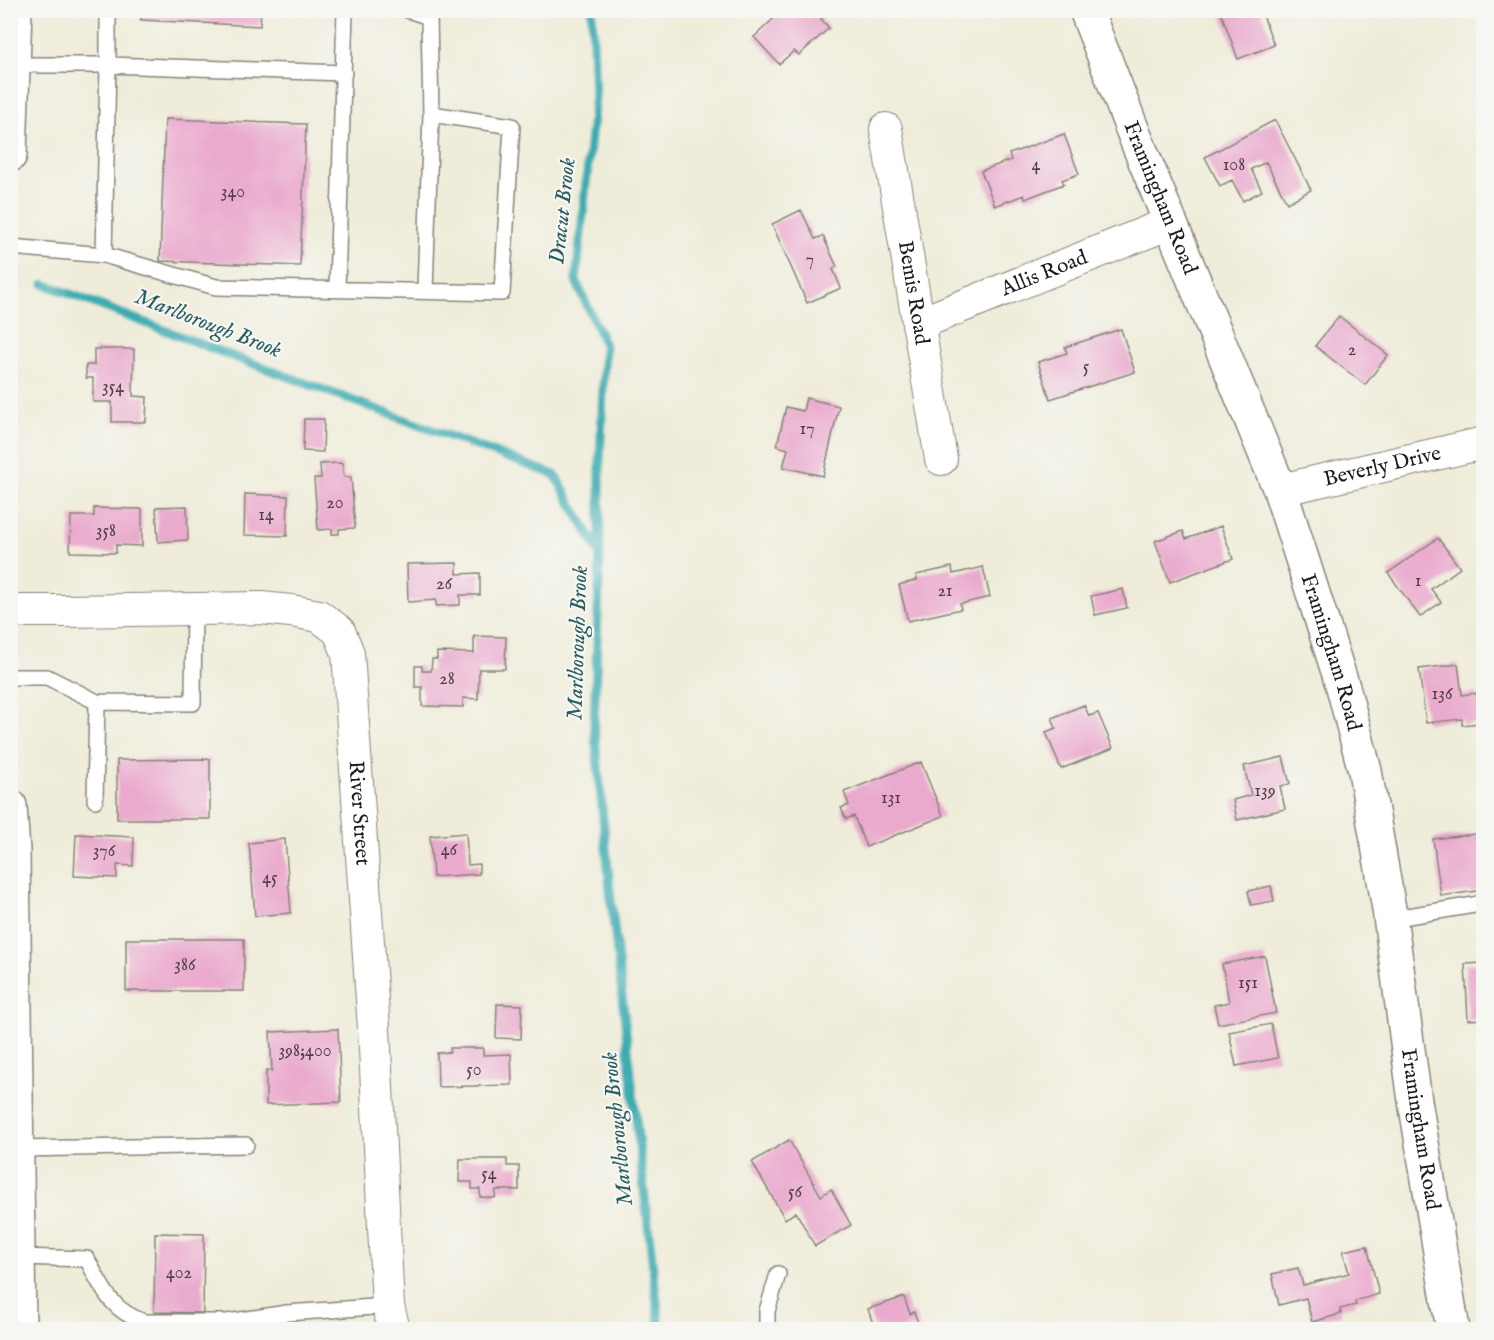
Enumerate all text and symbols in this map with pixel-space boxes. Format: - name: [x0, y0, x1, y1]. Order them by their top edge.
- street label: Framingham Road: [1117, 118, 1204, 279]
- house number: 4: [1032, 154, 1041, 177]
- house number: 108: [1223, 154, 1245, 177]
- water label: Dracut Brook: [543, 156, 583, 266]
- house number: 340: [221, 181, 245, 204]
- street label: Bemis Road: [891, 239, 935, 347]
- street label: Allis Road: [996, 244, 1092, 303]
- house number: 7: [806, 249, 814, 272]
- water label: Marlborough Brook: [131, 283, 285, 365]
- house number: 2: [1348, 339, 1356, 362]
- house number: 5: [1083, 356, 1090, 379]
- house number: 354: [102, 376, 124, 399]
- house number: 17: [799, 418, 815, 441]
- street label: Beverly Drive: [1321, 440, 1444, 493]
- house number: 20: [326, 492, 344, 515]
- house number: 14: [258, 504, 274, 527]
- house number: 358: [96, 520, 116, 543]
- water label: Marlborough Brook: [561, 565, 595, 721]
- street label: Framingham Road: [1294, 570, 1368, 735]
- house number: 1: [1415, 570, 1421, 593]
- house number: 26: [436, 573, 452, 596]
- house number: 21: [937, 580, 953, 603]
- house number: 28: [439, 668, 455, 691]
- house number: 136: [1431, 683, 1453, 706]
- street label: River Street: [342, 760, 376, 866]
- house number: 139: [1254, 780, 1276, 803]
- house number: 131: [881, 787, 901, 810]
- house number: 46: [441, 839, 458, 862]
- house number: 376: [93, 840, 116, 863]
- house number: 45: [262, 867, 278, 890]
- house number: 386: [174, 954, 196, 977]
- house number: 151: [1238, 972, 1258, 995]
- house number: 398;400: [278, 1040, 332, 1063]
- street label: Framingham Road: [1395, 1047, 1446, 1213]
- water label: Marlborough Brook: [596, 1050, 640, 1207]
- house number: 50: [466, 1059, 482, 1082]
- house number: 54: [481, 1163, 497, 1186]
- house number: 56: [788, 1181, 802, 1204]
- house number: 402: [166, 1262, 192, 1285]

